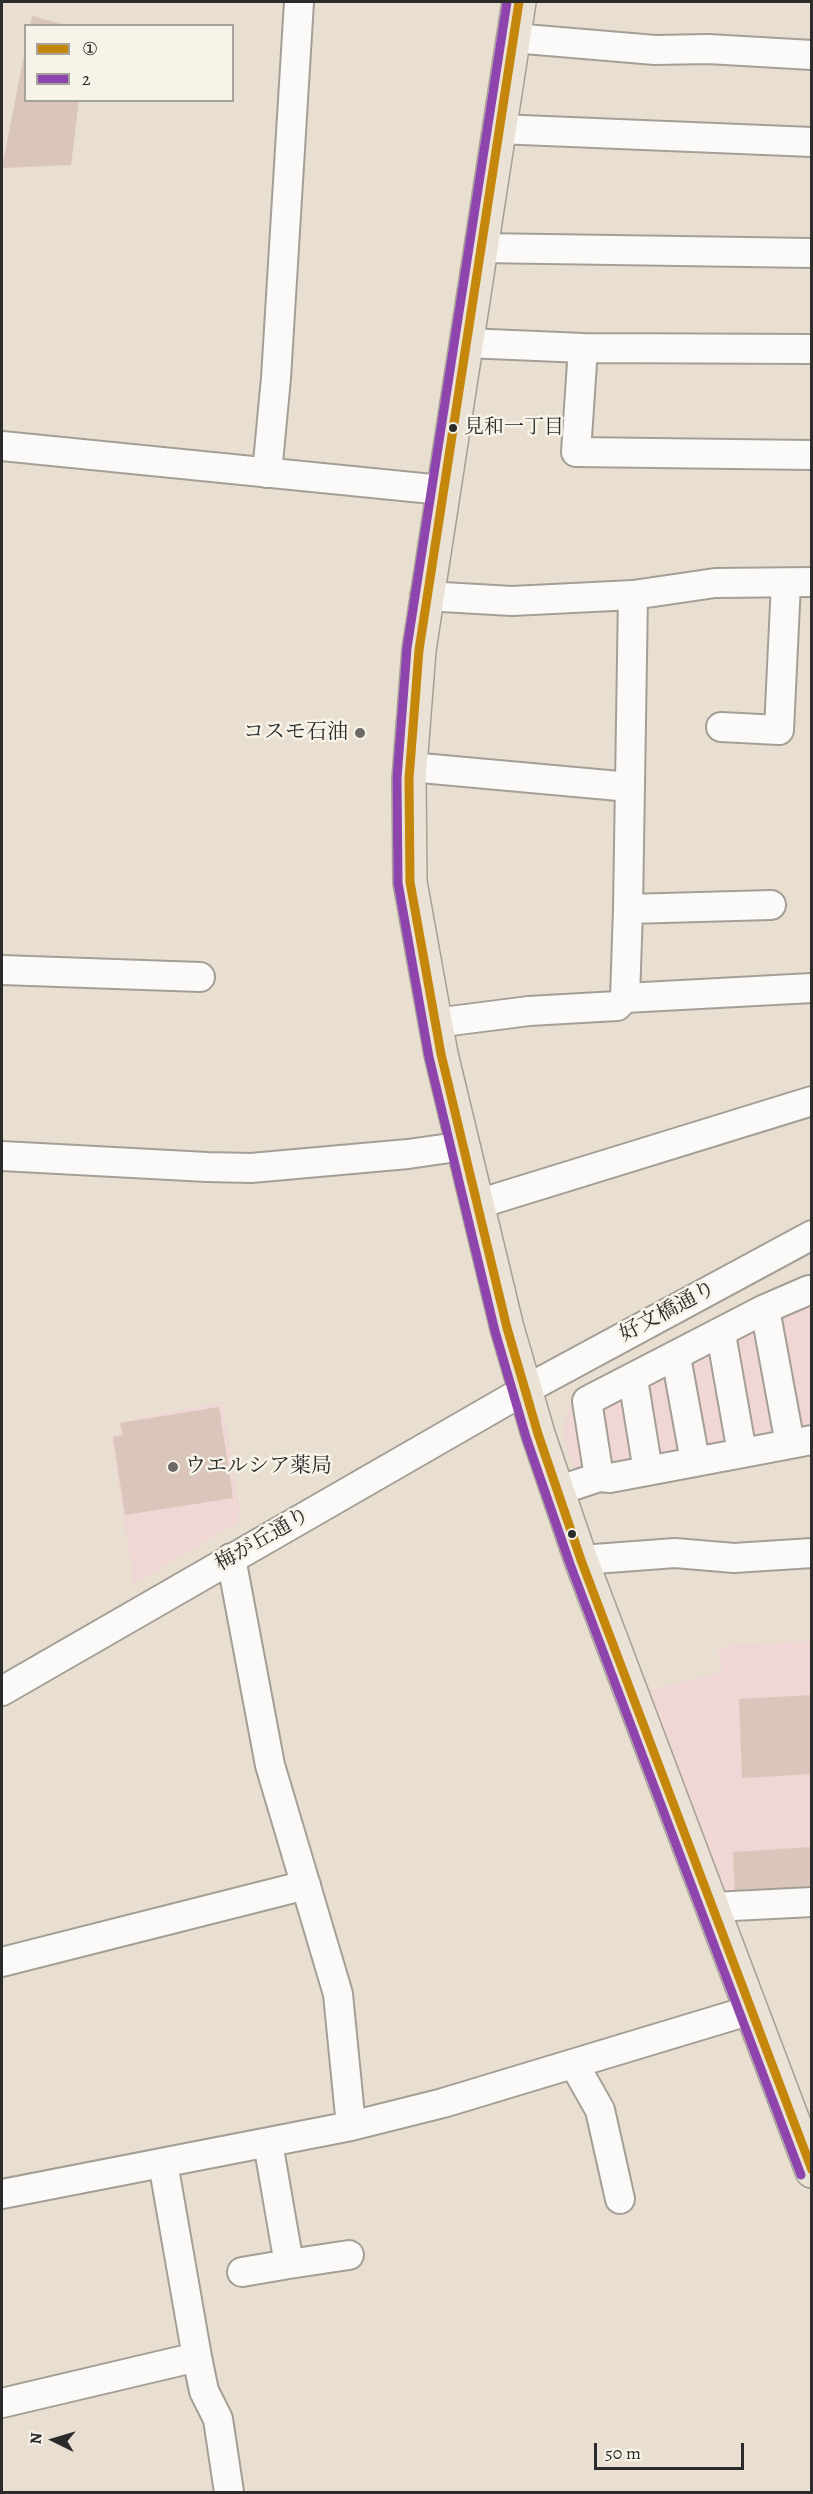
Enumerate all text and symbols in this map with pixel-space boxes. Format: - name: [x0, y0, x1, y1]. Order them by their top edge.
- legend: [24, 24, 234, 102]
- text: ①: [82, 37, 98, 61]
- text: 2: [82, 67, 91, 91]
- place label: 見和一丁目: [464, 416, 564, 440]
- marker: 見和一丁目: [447, 422, 459, 434]
- place label: コスモ石油: [243, 720, 348, 746]
- marker: コスモ石油: [353, 726, 367, 740]
- street label: 好文橋通り: [616, 1276, 720, 1348]
- place label: ウエルシア薬局: [185, 1454, 332, 1480]
- marker: ウエルシア薬局: [166, 1460, 180, 1474]
- street label: 梅が丘通り: [211, 1503, 315, 1577]
- unlabelled marker: [566, 1528, 578, 1540]
- north arrow: [24, 2410, 84, 2470]
- scale bar: [597, 2431, 747, 2469]
- text: N: [25, 2432, 48, 2445]
- text: 50 m: [605, 2441, 641, 2465]

